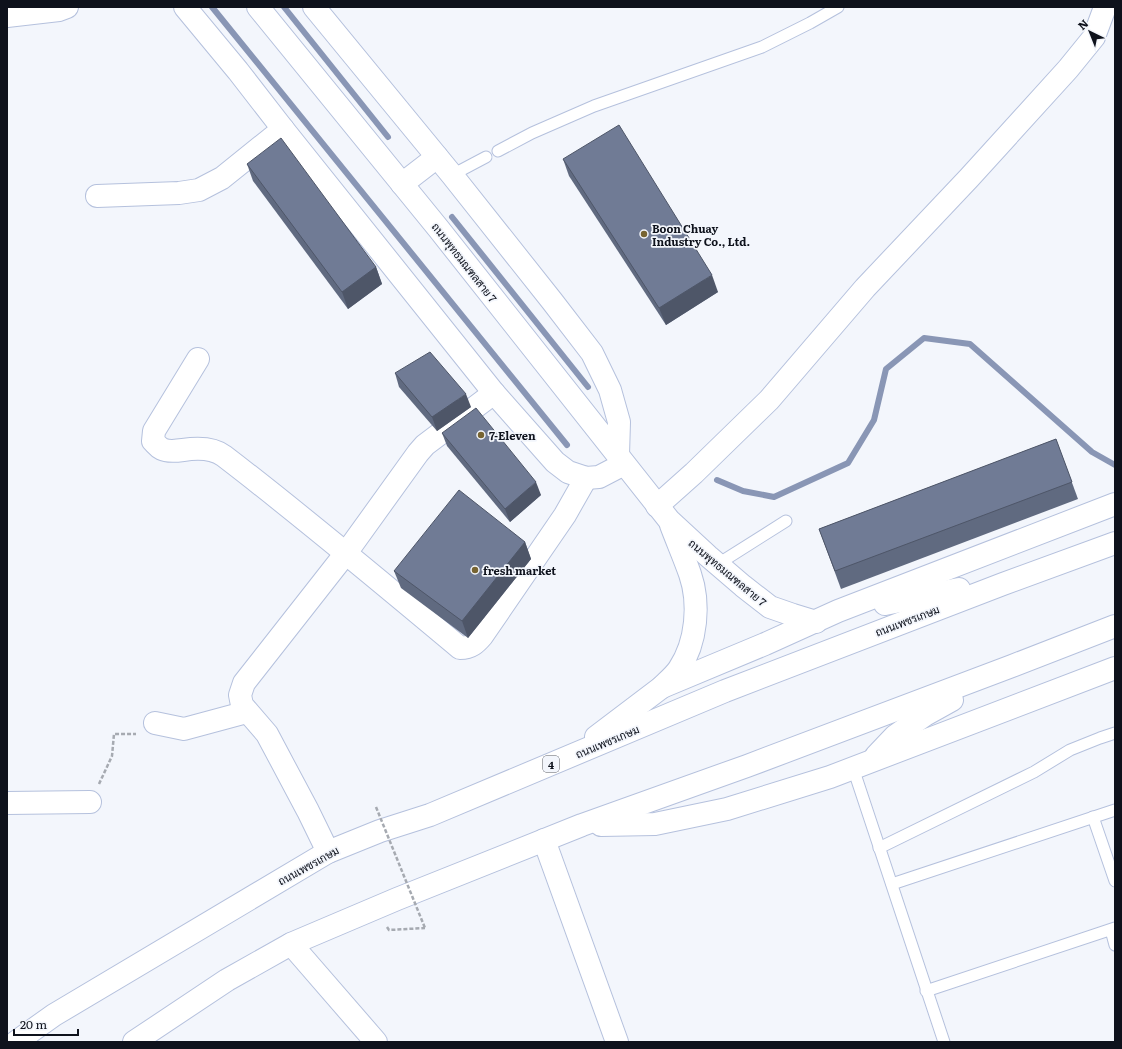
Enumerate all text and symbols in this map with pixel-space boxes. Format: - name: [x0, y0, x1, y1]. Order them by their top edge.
- north arrow: [1070, 12, 1110, 52]
- text: N: [1074, 15, 1091, 33]
- street label: ถนนพุทธมณฑลสาย 7: [427, 219, 502, 307]
- place label: Boon Chuay Industry Co., Ltd.: [652, 220, 750, 249]
- marker: Boon Chuay Industry Co., Ltd.: [639, 229, 649, 239]
- place label: 7-Eleven: [489, 427, 536, 443]
- marker: 7-Eleven: [476, 430, 486, 440]
- street label: ถนนพุทธมณฑลสาย 7: [684, 535, 771, 611]
- place label: fresh market: [483, 562, 556, 578]
- marker: fresh market: [470, 565, 480, 575]
- street label: ถนนเพชรเกษม: [873, 600, 941, 640]
- street label: ถนนเพชรเกษม: [573, 720, 641, 762]
- road number: 4: [543, 756, 559, 772]
- street label: ถนนเพชรเกษม: [275, 842, 341, 888]
- scale bar: [14, 1011, 78, 1037]
- text: 20 m: [20, 1015, 47, 1033]

